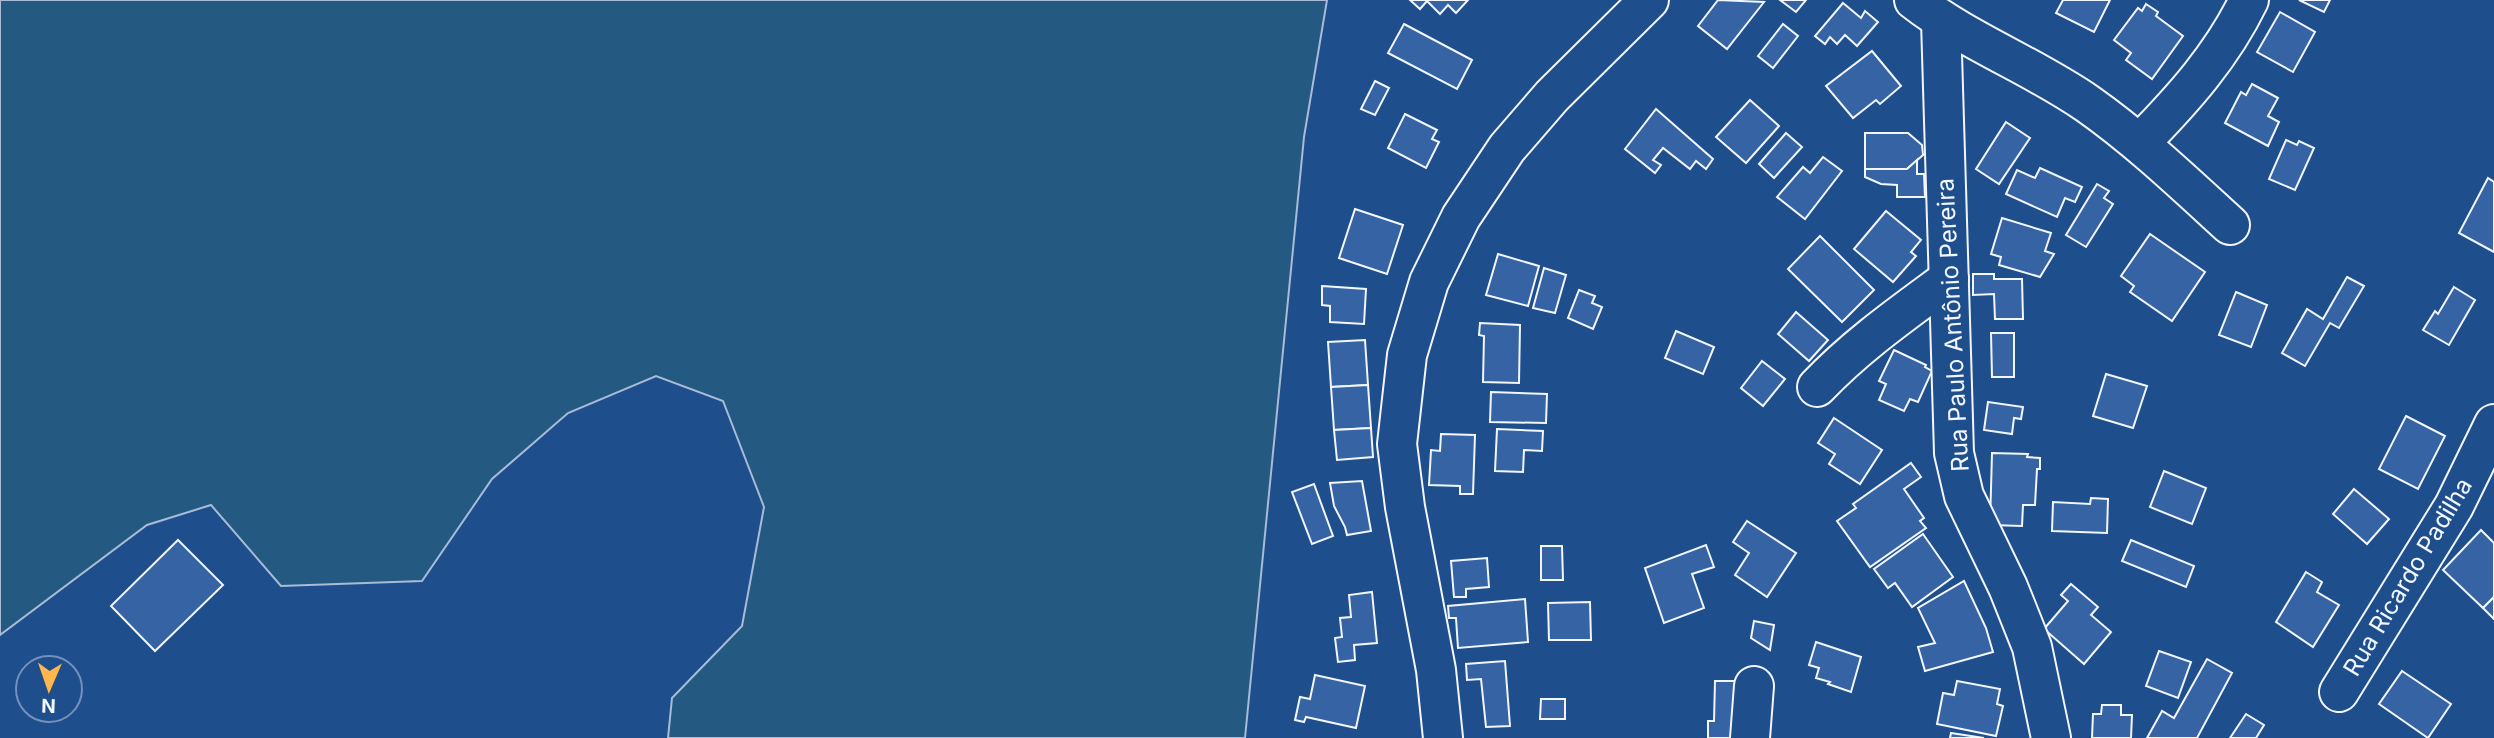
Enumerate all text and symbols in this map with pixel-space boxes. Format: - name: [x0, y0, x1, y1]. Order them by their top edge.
- street label: Rua Paulo Antônio Pereira: [1930, 178, 1975, 473]
- street label: Rua Ricardo Padilha: [2337, 472, 2478, 681]
- north arrow: [14, 654, 84, 724]
- text: N: [41, 694, 56, 717]

